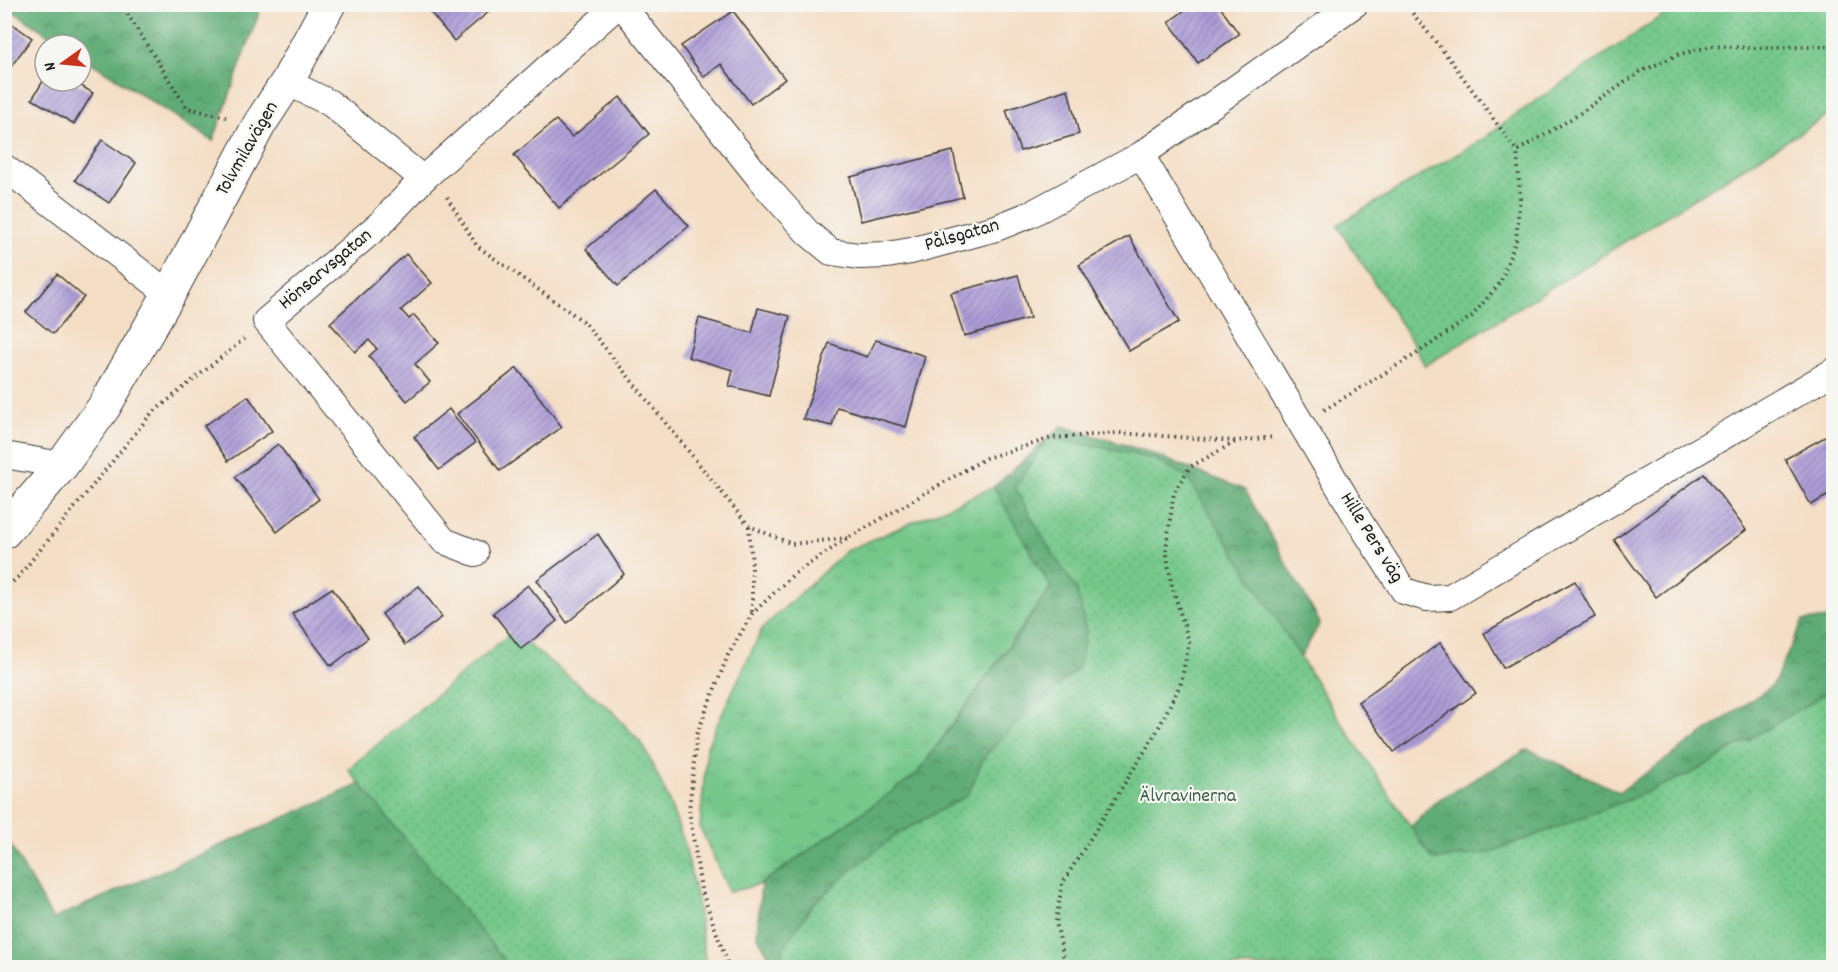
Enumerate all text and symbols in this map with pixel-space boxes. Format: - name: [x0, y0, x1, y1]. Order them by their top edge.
- north arrow: [33, 33, 93, 93]
- text: N: [39, 59, 63, 73]
- street label: Tolvmilavägen: [210, 97, 286, 201]
- street label: Pålsgatan: [921, 212, 1003, 260]
- street label: Hönsarvsgatan: [273, 222, 379, 318]
- street label: Hille Pers väg: [1332, 487, 1410, 589]
- park label: Älvravinerna: [1140, 783, 1237, 811]

